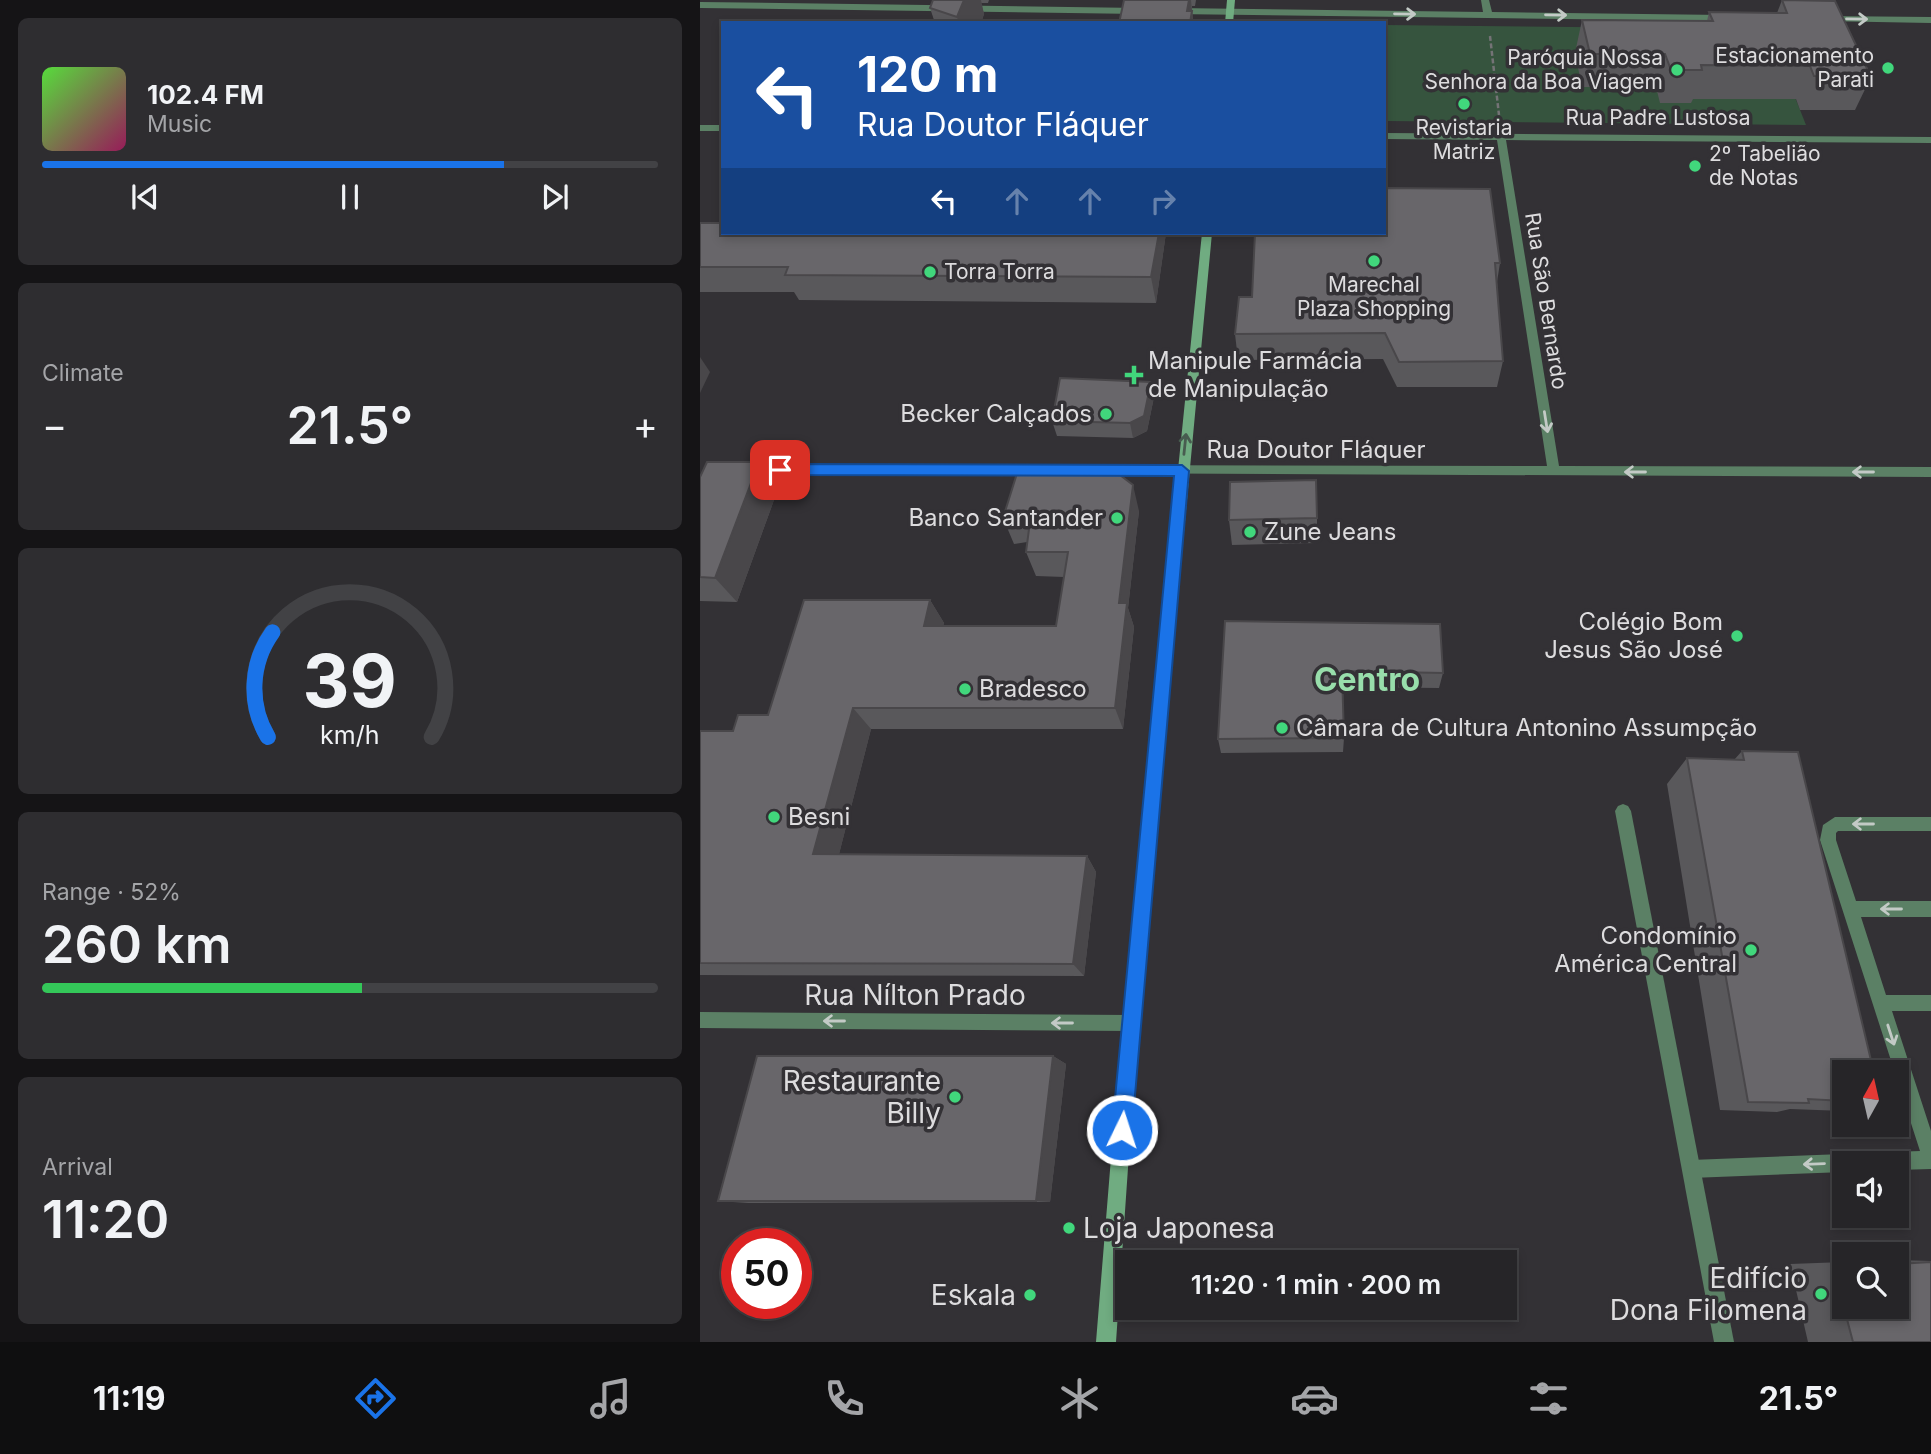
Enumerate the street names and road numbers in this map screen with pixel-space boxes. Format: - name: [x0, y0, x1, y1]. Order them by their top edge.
- street label: Rua Padre Lustosa: [1566, 105, 1750, 130]
- street label: Rua São Bernardo: [1520, 211, 1573, 391]
- street label: Rua Doutor Fláquer: [1207, 435, 1425, 464]
- street label: Rua Nílton Prado: [804, 978, 1026, 1012]

